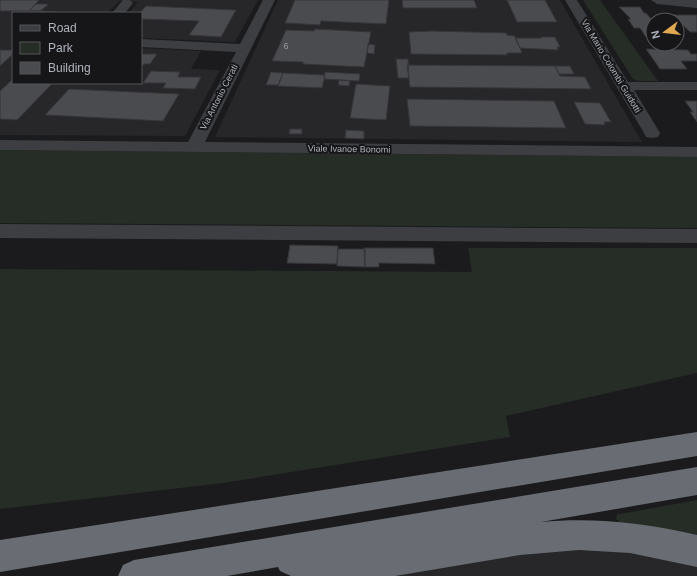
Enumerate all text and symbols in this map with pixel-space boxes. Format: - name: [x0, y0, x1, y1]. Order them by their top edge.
- legend: [12, 12, 142, 84]
- north arrow: [645, 12, 685, 52]
- street label: Via Mario Colombi Guidotti: [579, 18, 643, 114]
- text: Road: [48, 21, 77, 35]
- text: N: [649, 29, 662, 40]
- text: Park: [48, 41, 74, 55]
- house number: 6: [283, 41, 289, 51]
- text: Building: [48, 61, 91, 75]
- street label: Via Antonio Cerati: [198, 63, 240, 131]
- street label: Viale Ivanoe Bonomi: [308, 143, 390, 155]

